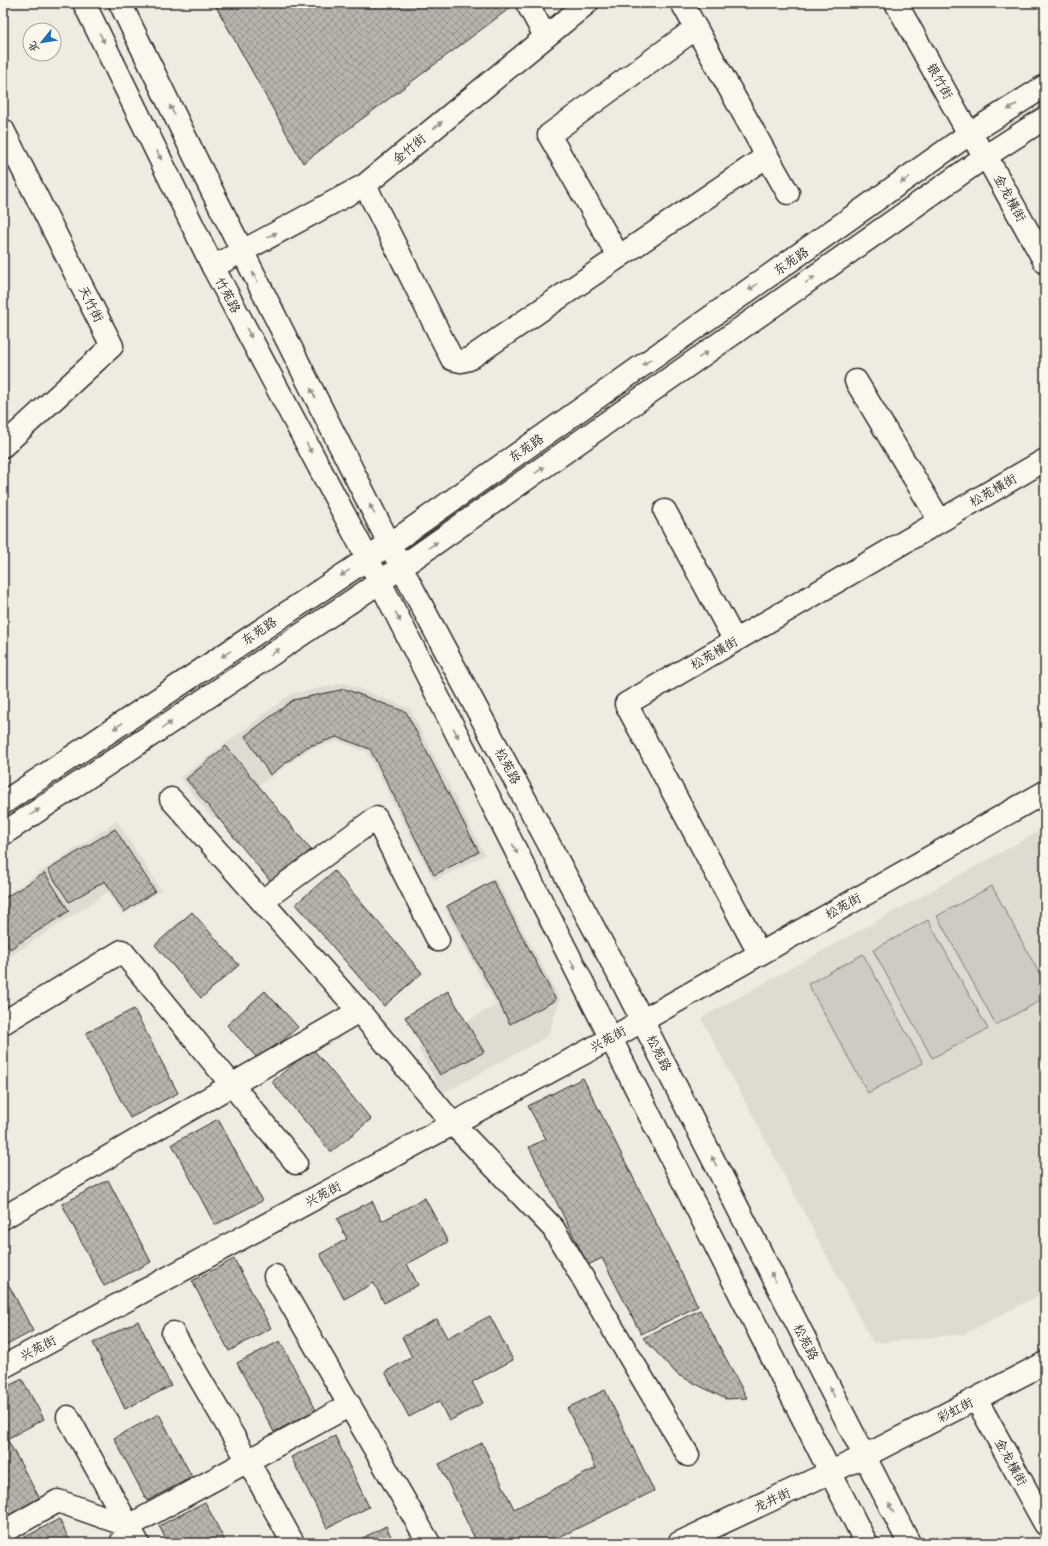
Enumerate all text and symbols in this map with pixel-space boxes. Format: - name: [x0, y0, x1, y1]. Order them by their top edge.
- north arrow: [22, 22, 62, 62]
- one-way arrow: [98, 32, 105, 44]
- text: 北: [25, 39, 42, 55]
- street label: 银竹街: [924, 60, 956, 102]
- one-way arrow: [1007, 103, 1017, 111]
- one-way arrow: [169, 105, 175, 116]
- one-way arrow: [433, 120, 443, 129]
- street label: 金竹街: [389, 131, 429, 167]
- one-way arrow: [156, 149, 162, 161]
- street label: 金龙横街: [991, 172, 1029, 224]
- one-way arrow: [899, 176, 910, 184]
- one-way arrow: [267, 232, 278, 238]
- street label: 东苑路: [771, 244, 811, 278]
- one-way arrow: [252, 271, 258, 282]
- street label: 竹苑路: [212, 274, 244, 316]
- one-way arrow: [804, 276, 815, 284]
- street label: 天竹街: [75, 283, 107, 325]
- one-way arrow: [748, 283, 758, 291]
- one-way arrow: [245, 328, 252, 339]
- one-way arrow: [698, 351, 708, 359]
- one-way arrow: [641, 358, 652, 366]
- one-way arrow: [310, 387, 317, 399]
- street label: 东苑路: [506, 431, 546, 465]
- one-way arrow: [306, 443, 312, 454]
- one-way arrow: [534, 466, 545, 474]
- street label: 松苑横街: [967, 471, 1019, 509]
- one-way arrow: [369, 503, 375, 515]
- one-way arrow: [428, 541, 438, 549]
- one-way arrow: [340, 569, 351, 577]
- one-way arrow: [394, 611, 401, 623]
- street label: 东苑路: [239, 614, 279, 648]
- street label: 松苑横街: [688, 634, 740, 672]
- one-way arrow: [269, 649, 281, 656]
- one-way arrow: [220, 650, 232, 657]
- one-way arrow: [161, 721, 173, 728]
- one-way arrow: [113, 722, 123, 730]
- one-way arrow: [453, 727, 459, 739]
- street label: 松苑路: [492, 745, 524, 787]
- one-way arrow: [30, 808, 41, 816]
- one-way arrow: [512, 844, 518, 855]
- street label: 松苑街: [822, 890, 864, 922]
- one-way arrow: [570, 960, 576, 971]
- street label: 兴苑街: [587, 1023, 629, 1055]
- street label: 松苑路: [643, 1032, 675, 1074]
- one-way arrow: [711, 1155, 717, 1167]
- street label: 兴苑街: [302, 1178, 344, 1210]
- one-way arrow: [770, 1271, 776, 1282]
- street label: 松苑路: [790, 1321, 822, 1363]
- street label: 兴苑街: [17, 1332, 59, 1364]
- one-way arrow: [829, 1387, 836, 1398]
- street label: 彩虹街: [934, 1394, 976, 1426]
- street label: 金龙横街: [992, 1436, 1030, 1488]
- street label: 龙井街: [751, 1485, 793, 1515]
- one-way arrow: [888, 1502, 894, 1514]

